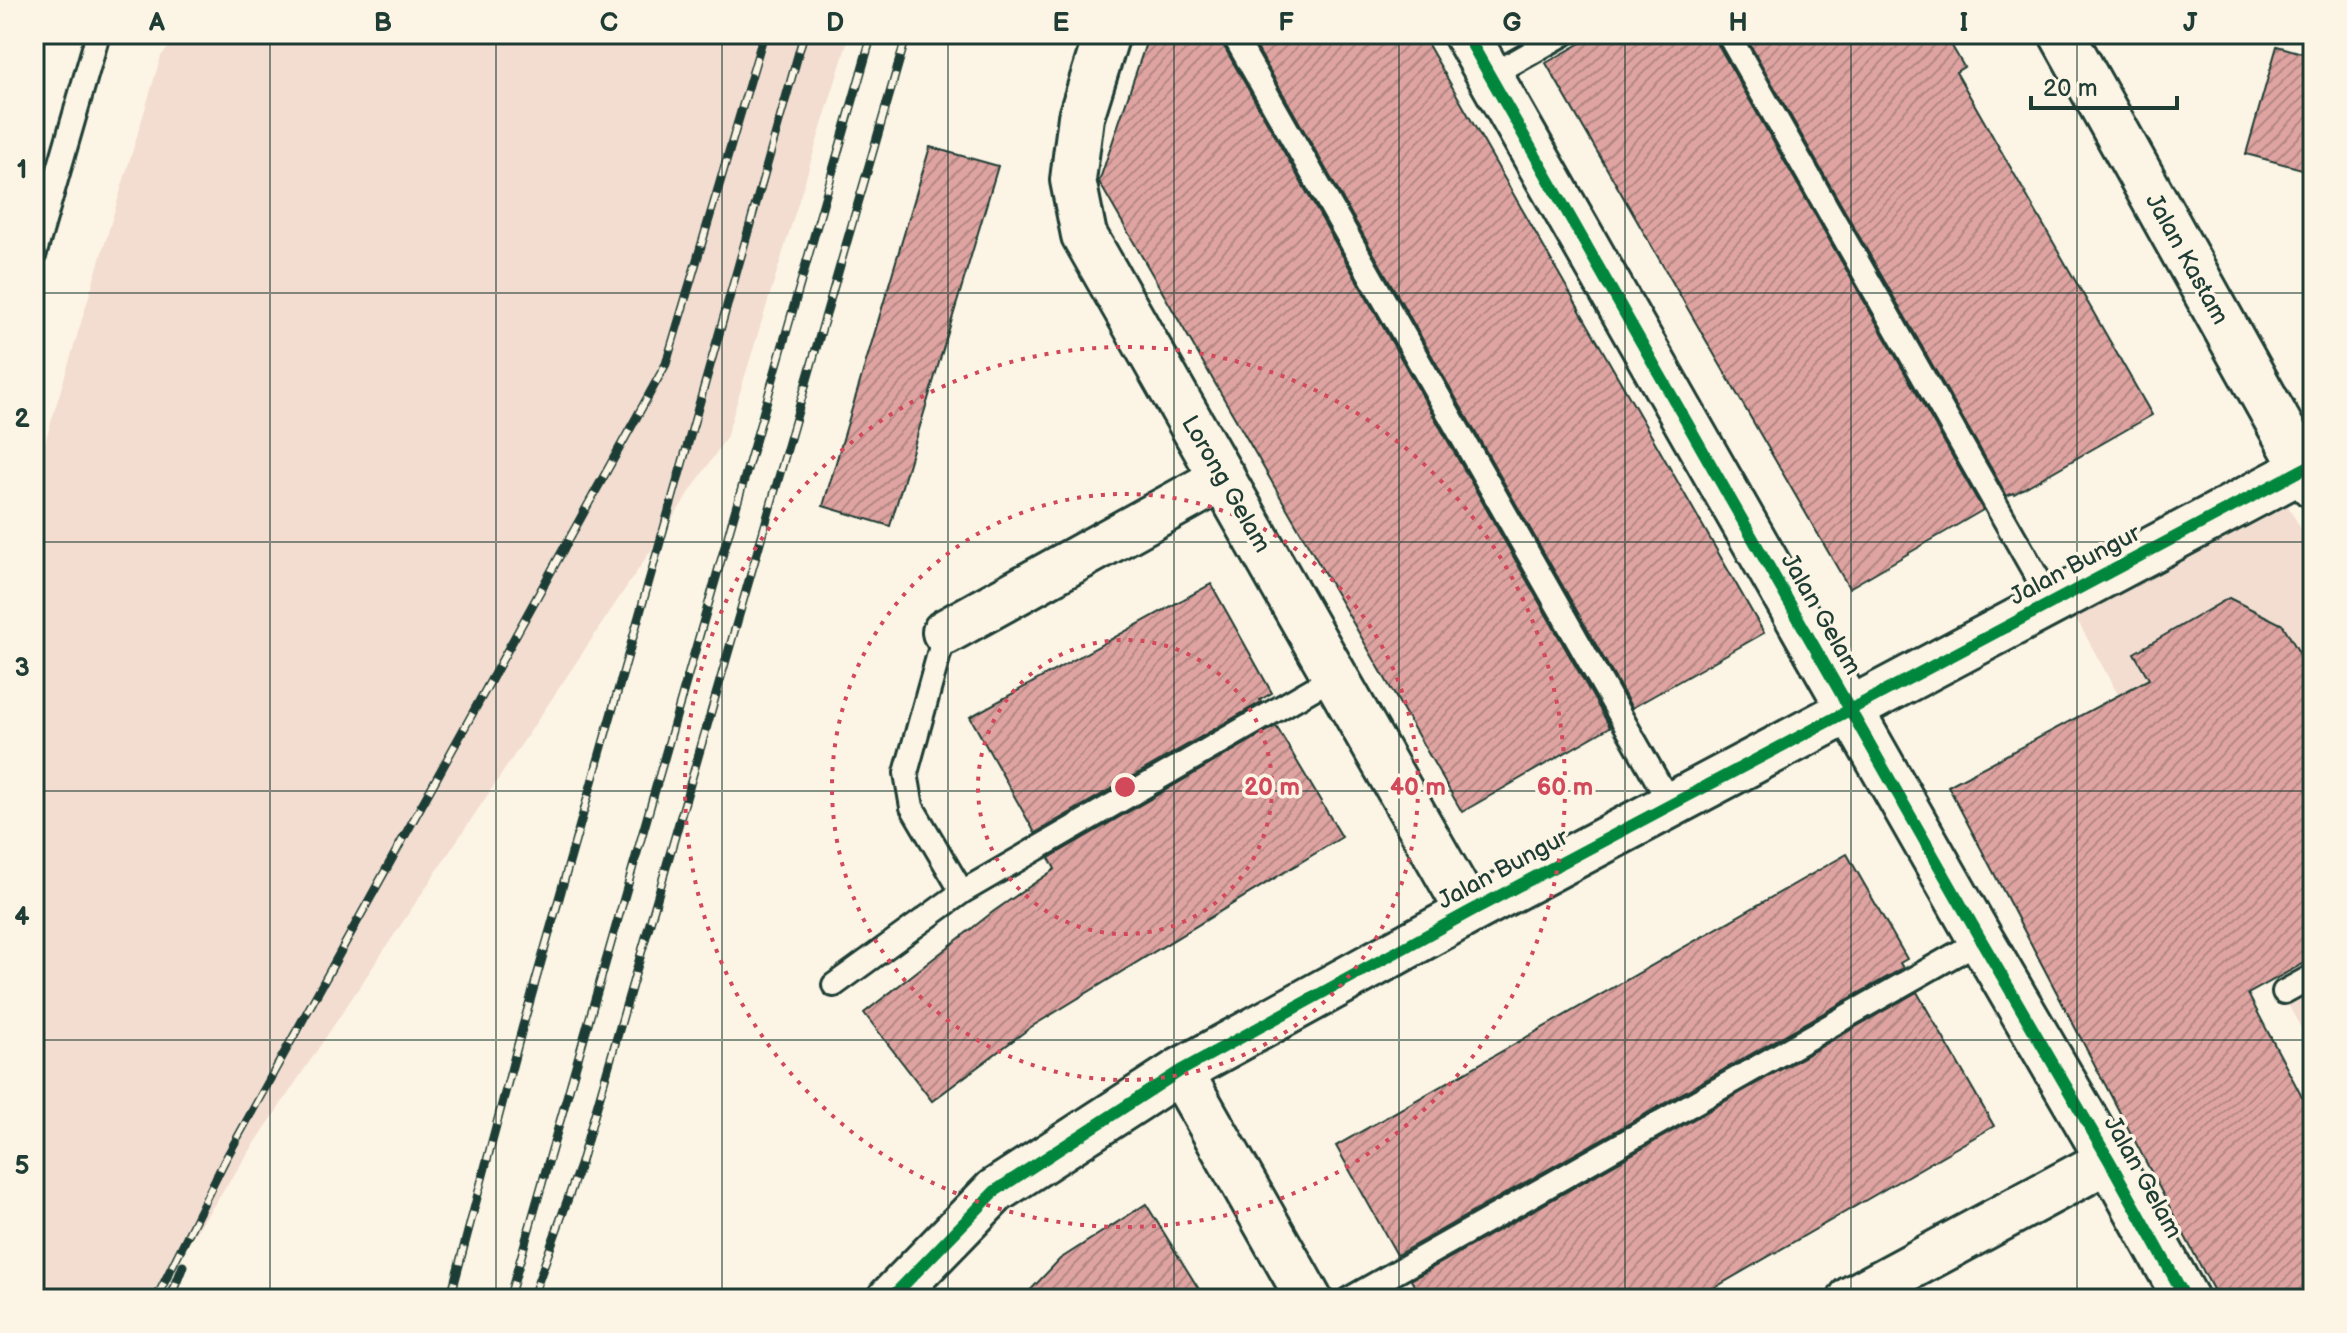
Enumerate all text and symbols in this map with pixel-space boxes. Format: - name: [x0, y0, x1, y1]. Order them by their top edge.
- text: A: [148, 8, 165, 39]
- text: B: [374, 8, 392, 39]
- text: C: [600, 8, 618, 39]
- text: D: [826, 8, 844, 39]
- text: E: [1053, 8, 1070, 39]
- text: F: [1278, 8, 1294, 39]
- text: G: [1502, 8, 1522, 39]
- text: H: [1728, 8, 1748, 39]
- text: I: [1960, 8, 1968, 39]
- text: J: [2183, 8, 2198, 39]
- scale bar: [2031, 60, 2177, 110]
- text: 20 m: [2043, 74, 2098, 103]
- text: 1: [17, 155, 27, 186]
- street label: Jalan Kastam: [2139, 188, 2235, 330]
- text: 2: [14, 404, 30, 435]
- street label: Lorong Gelam: [1175, 410, 1277, 558]
- street label: Jalan Bungur: [2005, 518, 2146, 612]
- street label: Jalan Gelam: [1775, 548, 1867, 680]
- text: 3: [14, 653, 30, 684]
- centre of rings: [1111, 773, 1139, 801]
- text: 20 m: [1244, 773, 1300, 802]
- text: 40 m: [1390, 773, 1446, 802]
- text: 60 m: [1537, 773, 1593, 802]
- street label: Jalan Bungur: [1433, 822, 1574, 916]
- text: 4: [14, 902, 30, 933]
- street label: Jalan Gelam: [2098, 1111, 2188, 1243]
- text: 5: [14, 1151, 30, 1182]

